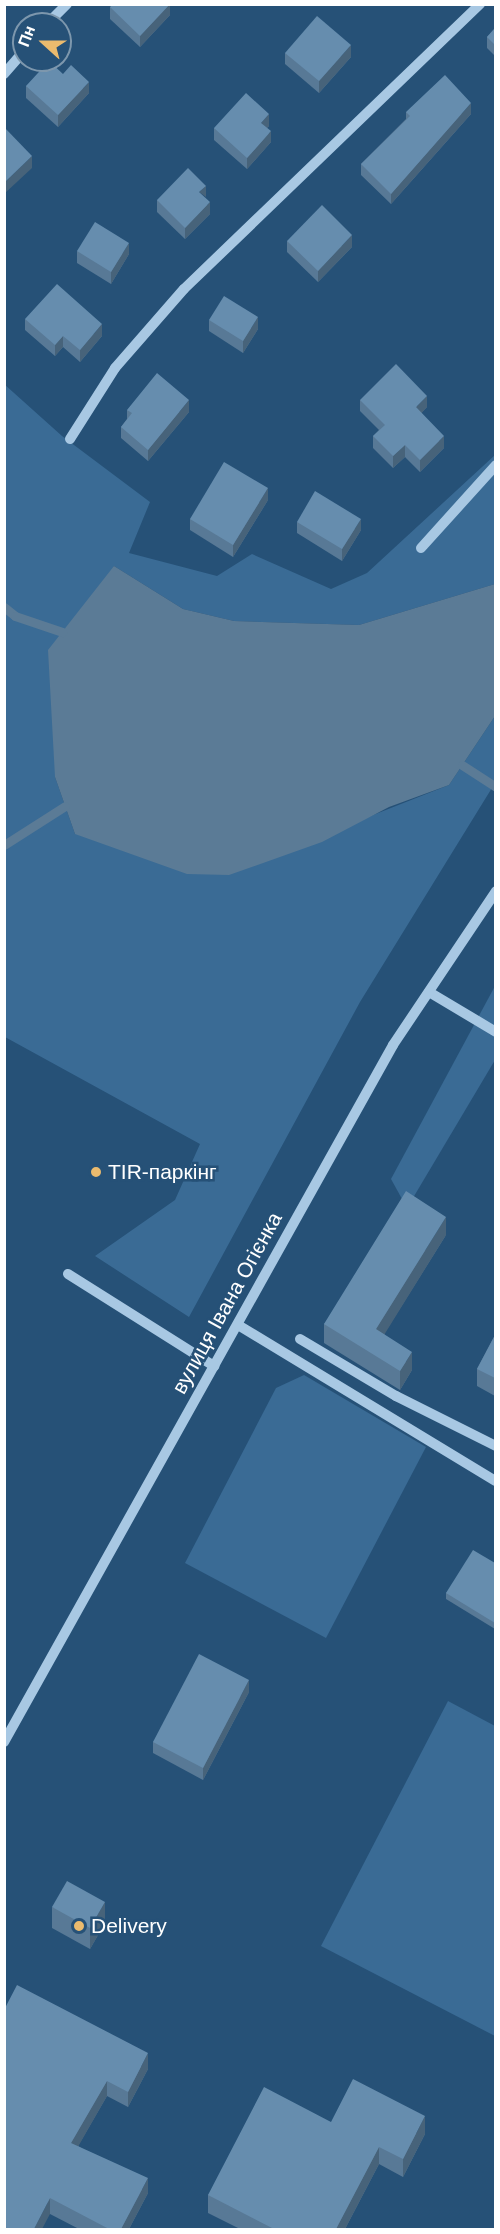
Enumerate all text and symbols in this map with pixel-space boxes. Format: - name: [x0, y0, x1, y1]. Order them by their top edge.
- north arrow: [12, 12, 72, 72]
- text: Пн: [15, 23, 38, 49]
- place label: TIR-паркінг: [108, 1159, 217, 1185]
- marker: TIR-паркінг: [89, 1165, 103, 1179]
- street label: вулиця Івана Огієнка: [167, 1208, 287, 1398]
- place label: Delivery: [91, 1913, 167, 1939]
- marker: Delivery: [72, 1919, 86, 1933]

